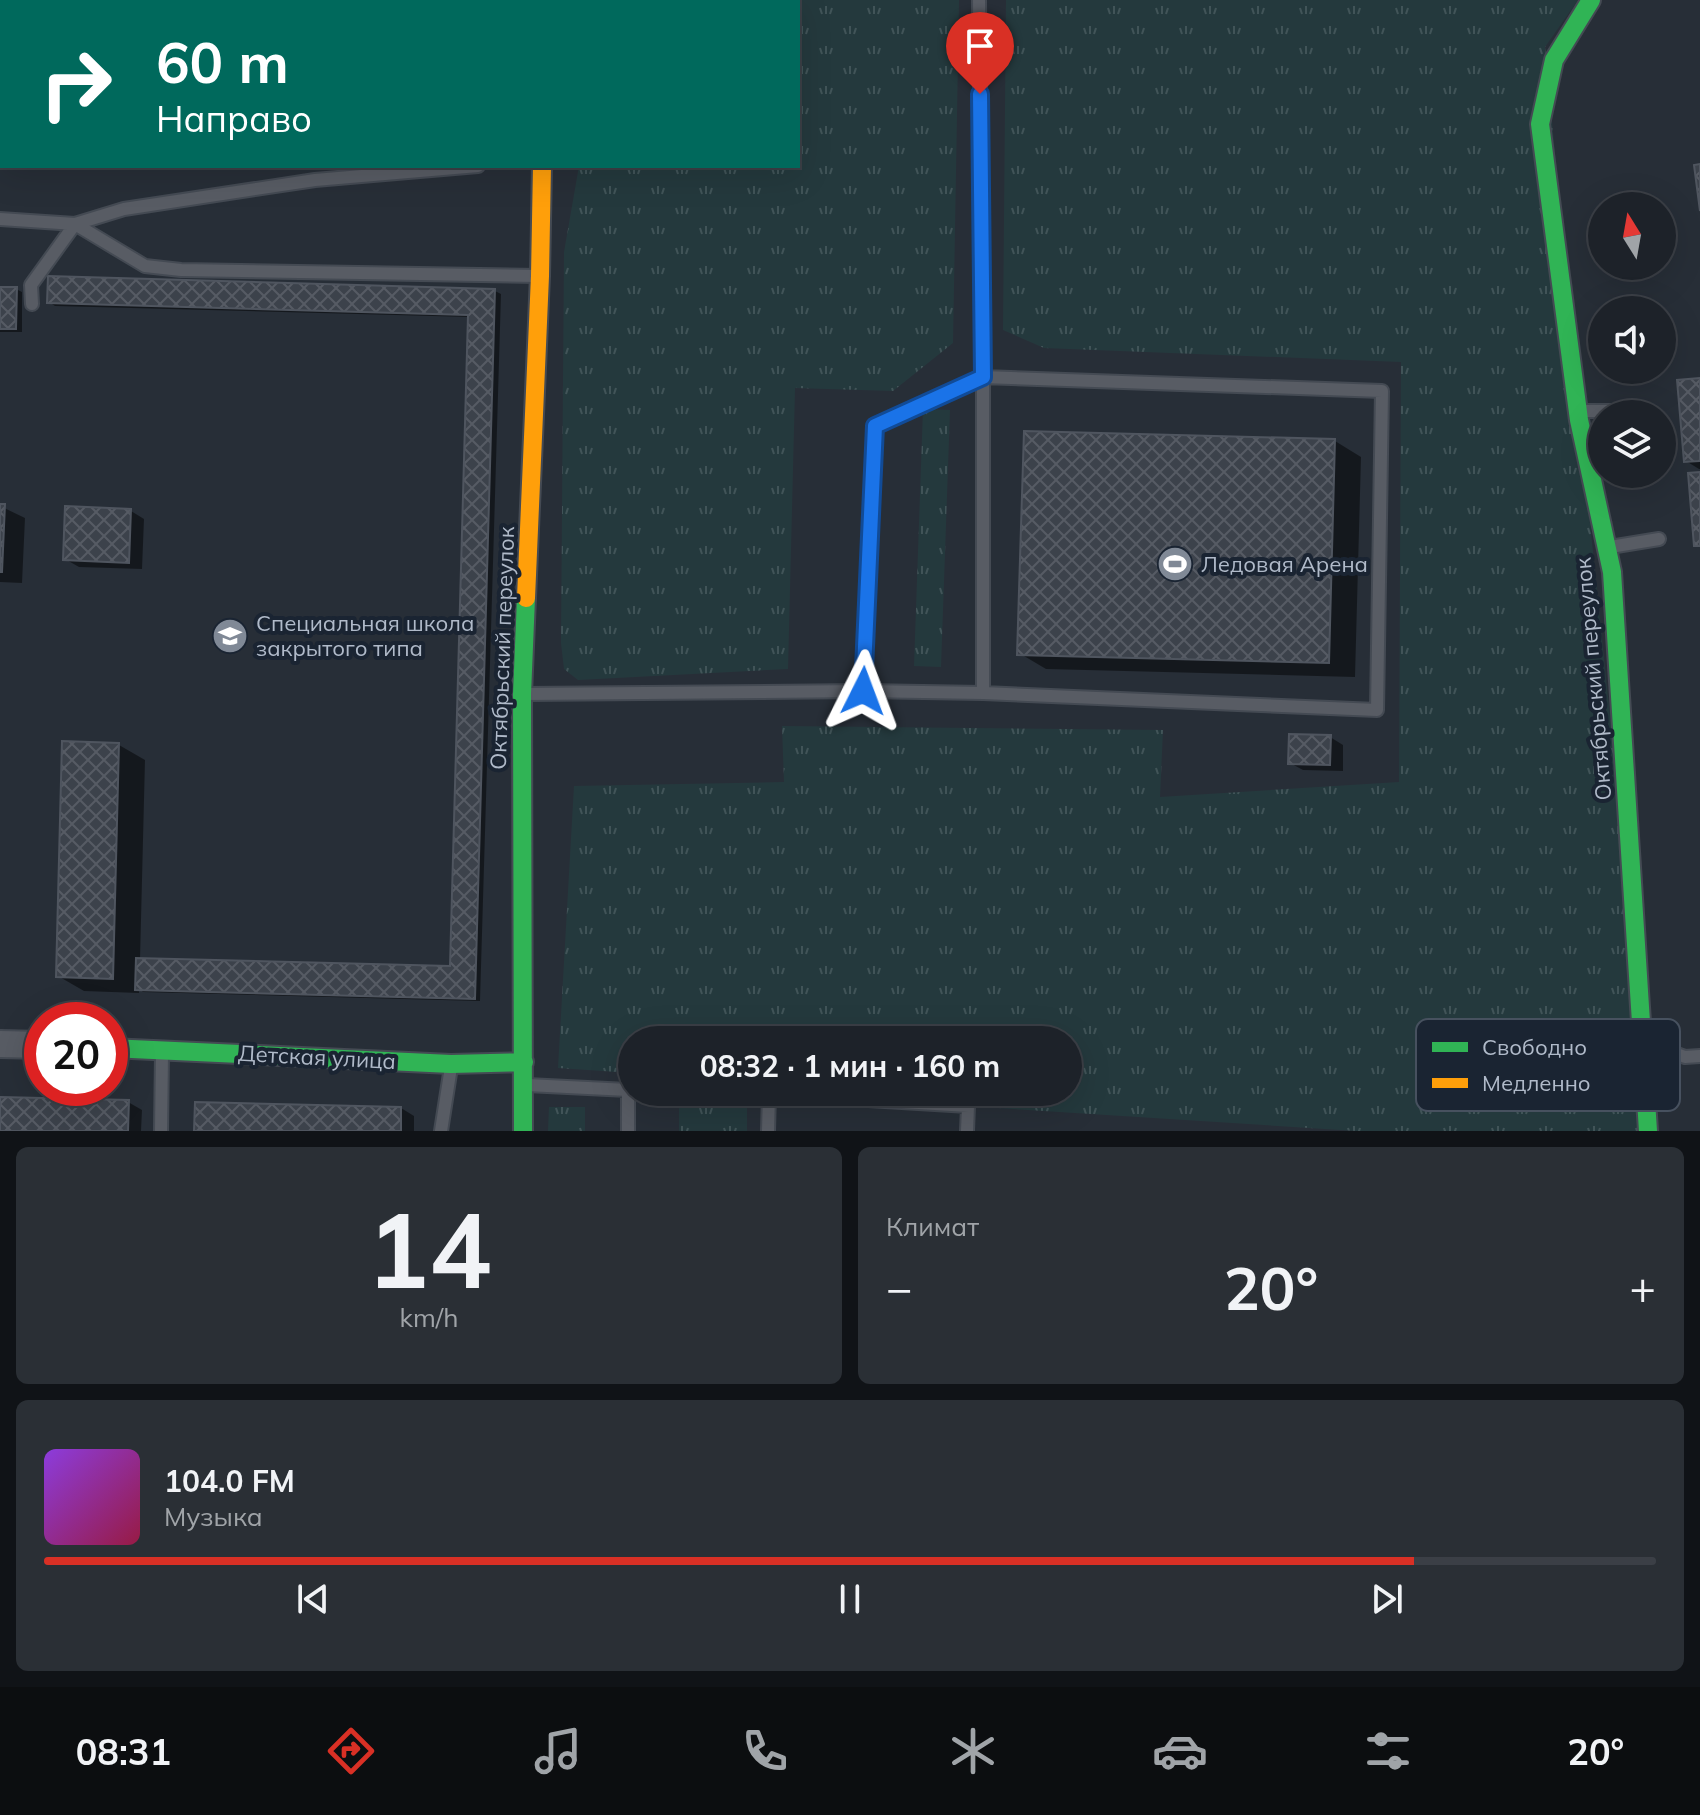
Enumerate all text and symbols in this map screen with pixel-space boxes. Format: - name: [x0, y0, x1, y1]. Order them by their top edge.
- pin: [946, 12, 1014, 94]
- icon: arrive: [958, 24, 1002, 68]
- text: 60 m: [156, 27, 289, 97]
- icon: right: [24, 32, 128, 136]
- text: Направо: [156, 96, 312, 141]
- north arrow: [1588, 192, 1676, 280]
- map controls: [1588, 192, 1676, 488]
- button: sound: [1588, 296, 1676, 384]
- button: layers: [1588, 400, 1676, 488]
- street label: Октябрьский переулок: [484, 526, 520, 770]
- sports icon: Ледовая Арена: [1156, 545, 1194, 583]
- place label: Ледовая Арена: [1201, 550, 1368, 578]
- street label: Октябрьский переулок: [1568, 556, 1618, 802]
- place label: Специальная школа закрытого типа: [256, 609, 474, 662]
- school or university icon: Специальная школа закрытого типа: [211, 617, 249, 655]
- position arrow: [821, 649, 905, 733]
- speed limit sign: 20: [24, 1002, 128, 1106]
- legend: [1416, 1019, 1680, 1111]
- text: Свободно: [1482, 1033, 1587, 1061]
- street label: Детская улица: [237, 1039, 397, 1075]
- text: 08:32 · 1 мин · 160 m: [700, 1047, 1000, 1085]
- text: Медленно: [1482, 1069, 1591, 1097]
- text: 14: [367, 1183, 491, 1314]
- text: Климат: [886, 1210, 979, 1243]
- text: 20°: [1224, 1250, 1318, 1325]
- text: −: [886, 1260, 912, 1315]
- text: +: [1630, 1260, 1656, 1315]
- text: km/h: [400, 1301, 458, 1334]
- text: 104.0 FM: [164, 1462, 295, 1500]
- text: Музыка: [164, 1500, 263, 1533]
- icon: previous: [291, 1577, 335, 1621]
- icon: pause: [828, 1577, 872, 1621]
- icon: next: [1365, 1577, 1409, 1621]
- icon: directions: [323, 1723, 379, 1779]
- icon: music: [530, 1723, 586, 1779]
- icon: phone: [737, 1723, 793, 1779]
- icon: climate: [945, 1723, 1001, 1779]
- icon: car: [1152, 1723, 1208, 1779]
- icon: filters: [1360, 1723, 1416, 1779]
- text: 08:31: [76, 1729, 171, 1774]
- text: 20°: [1567, 1729, 1624, 1774]

